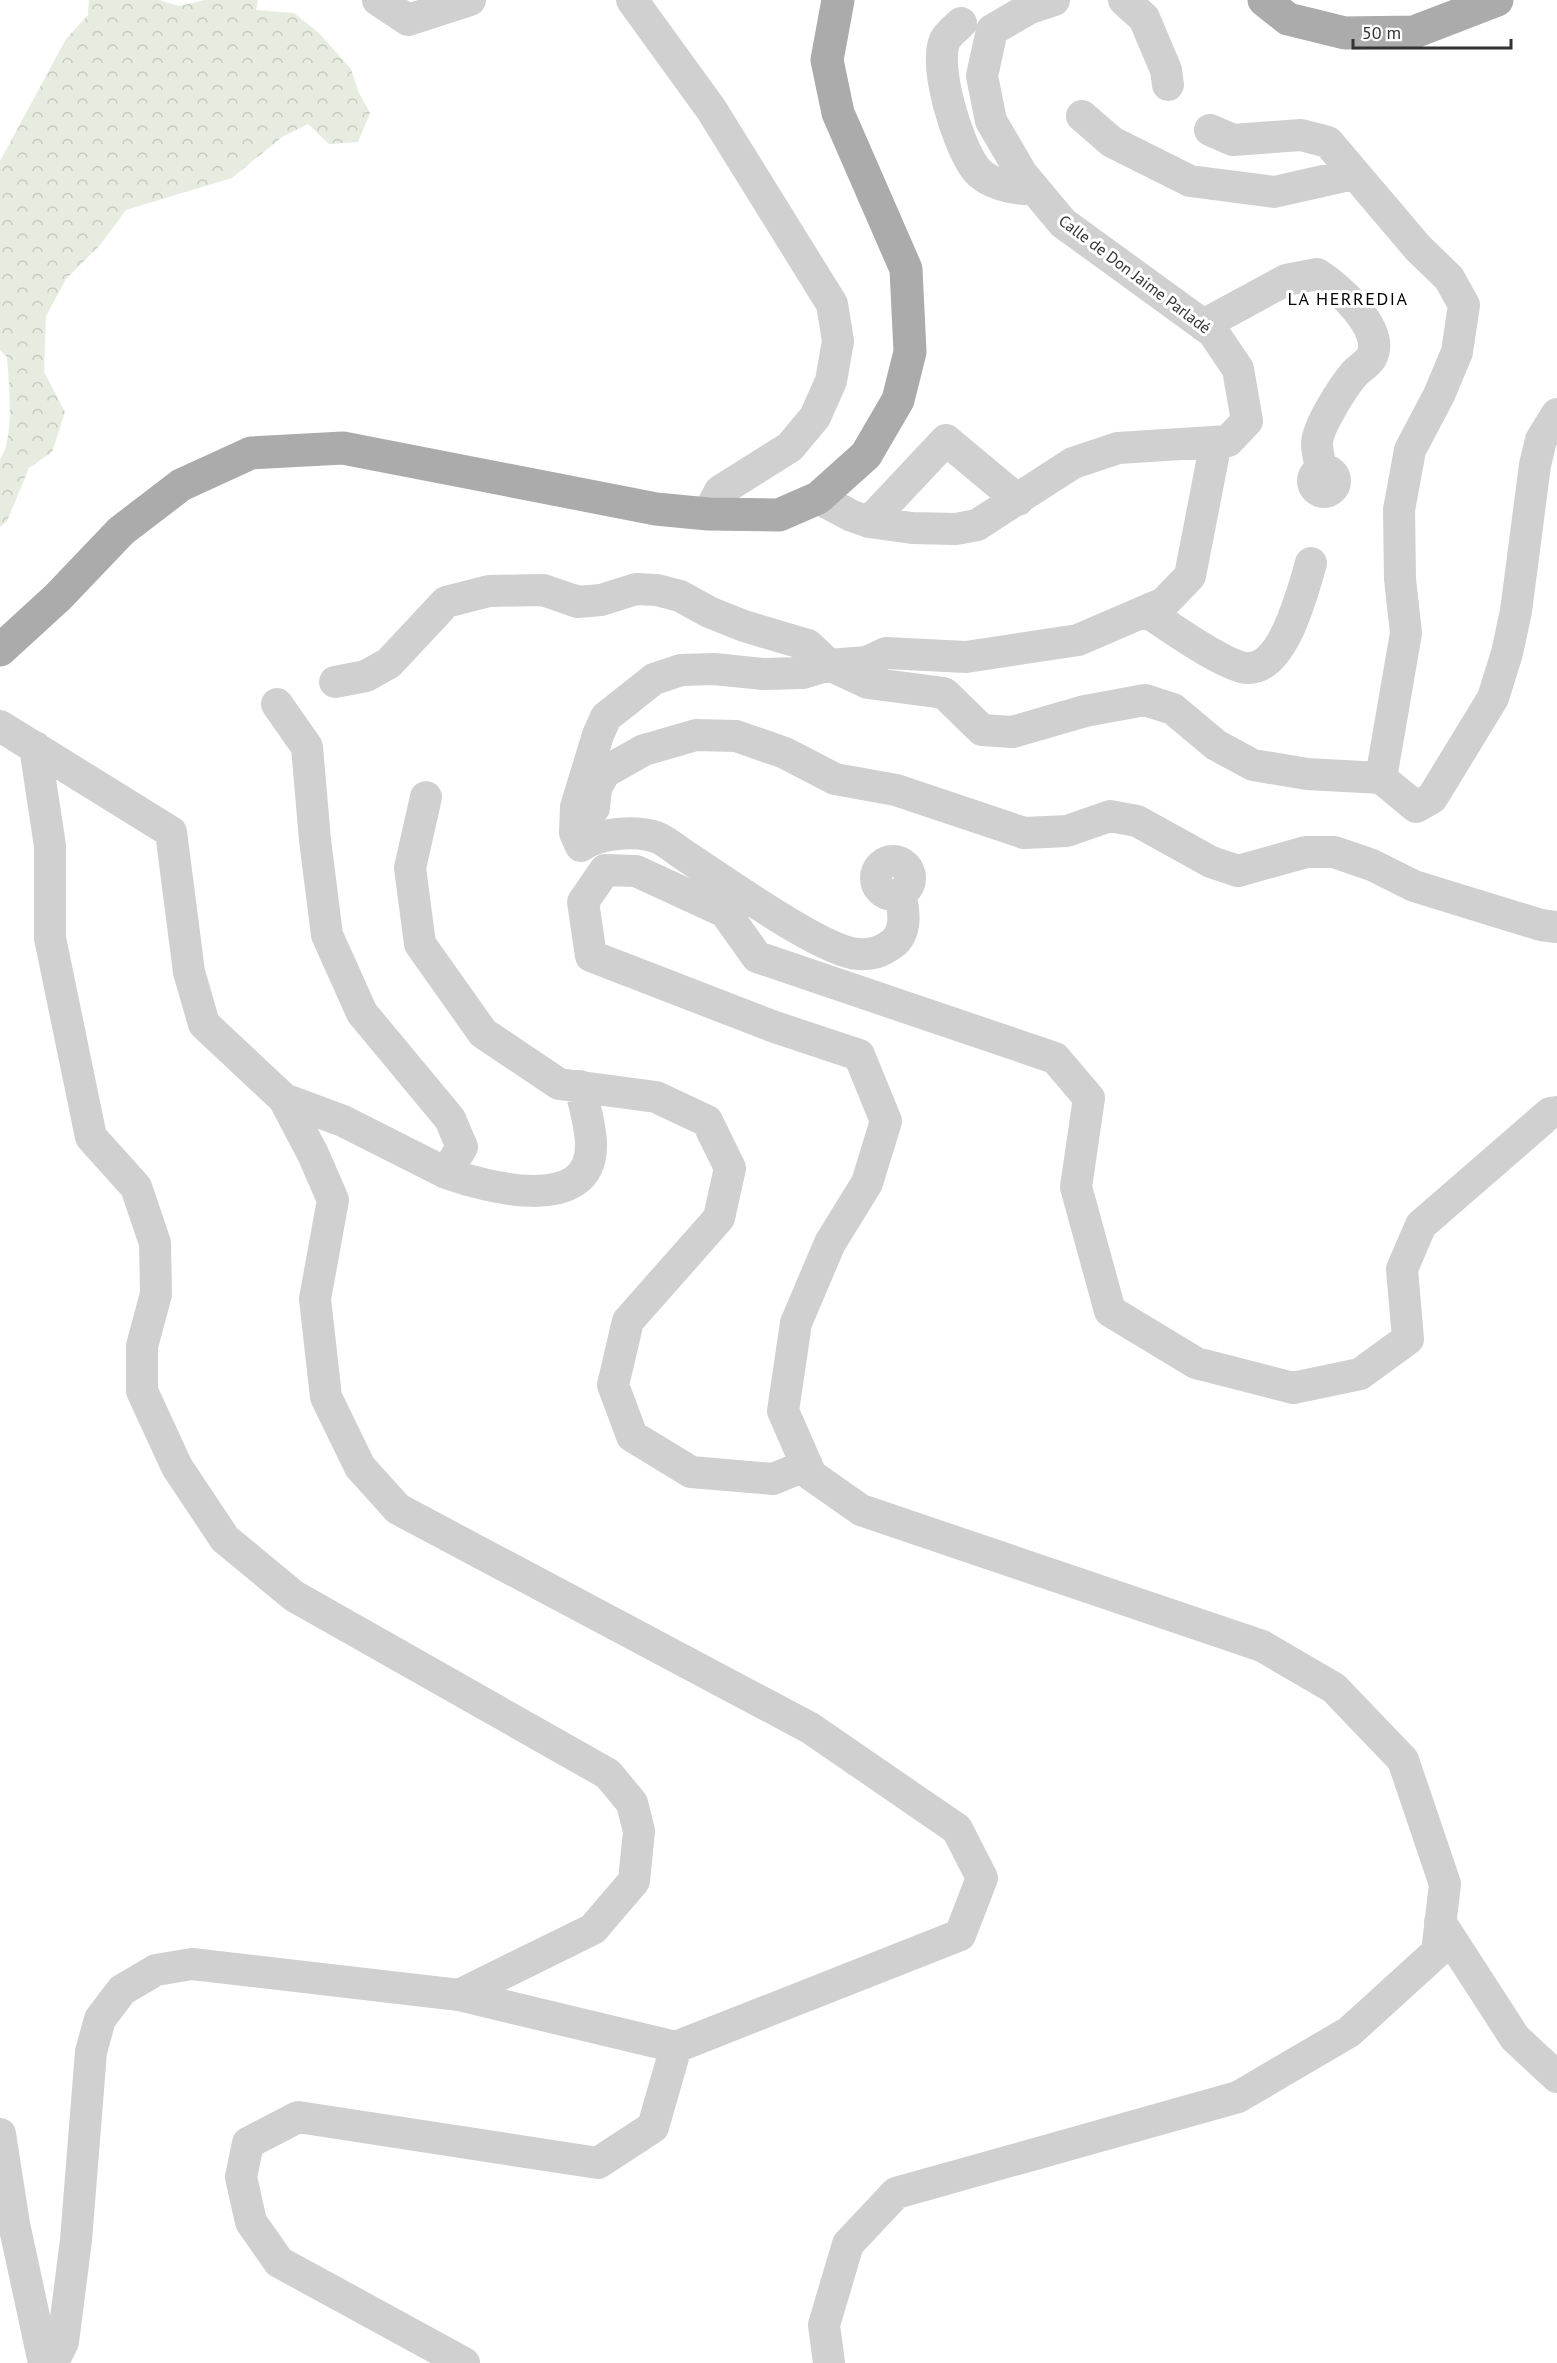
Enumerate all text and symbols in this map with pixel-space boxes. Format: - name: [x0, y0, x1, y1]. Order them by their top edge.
- scale bar: [1353, 12, 1510, 50]
- text: 50 m: [1362, 21, 1401, 44]
- street label: Calle de Don Jaime Parladé: [1055, 210, 1215, 338]
- district label: LA HERREDIA: [1288, 287, 1408, 310]

